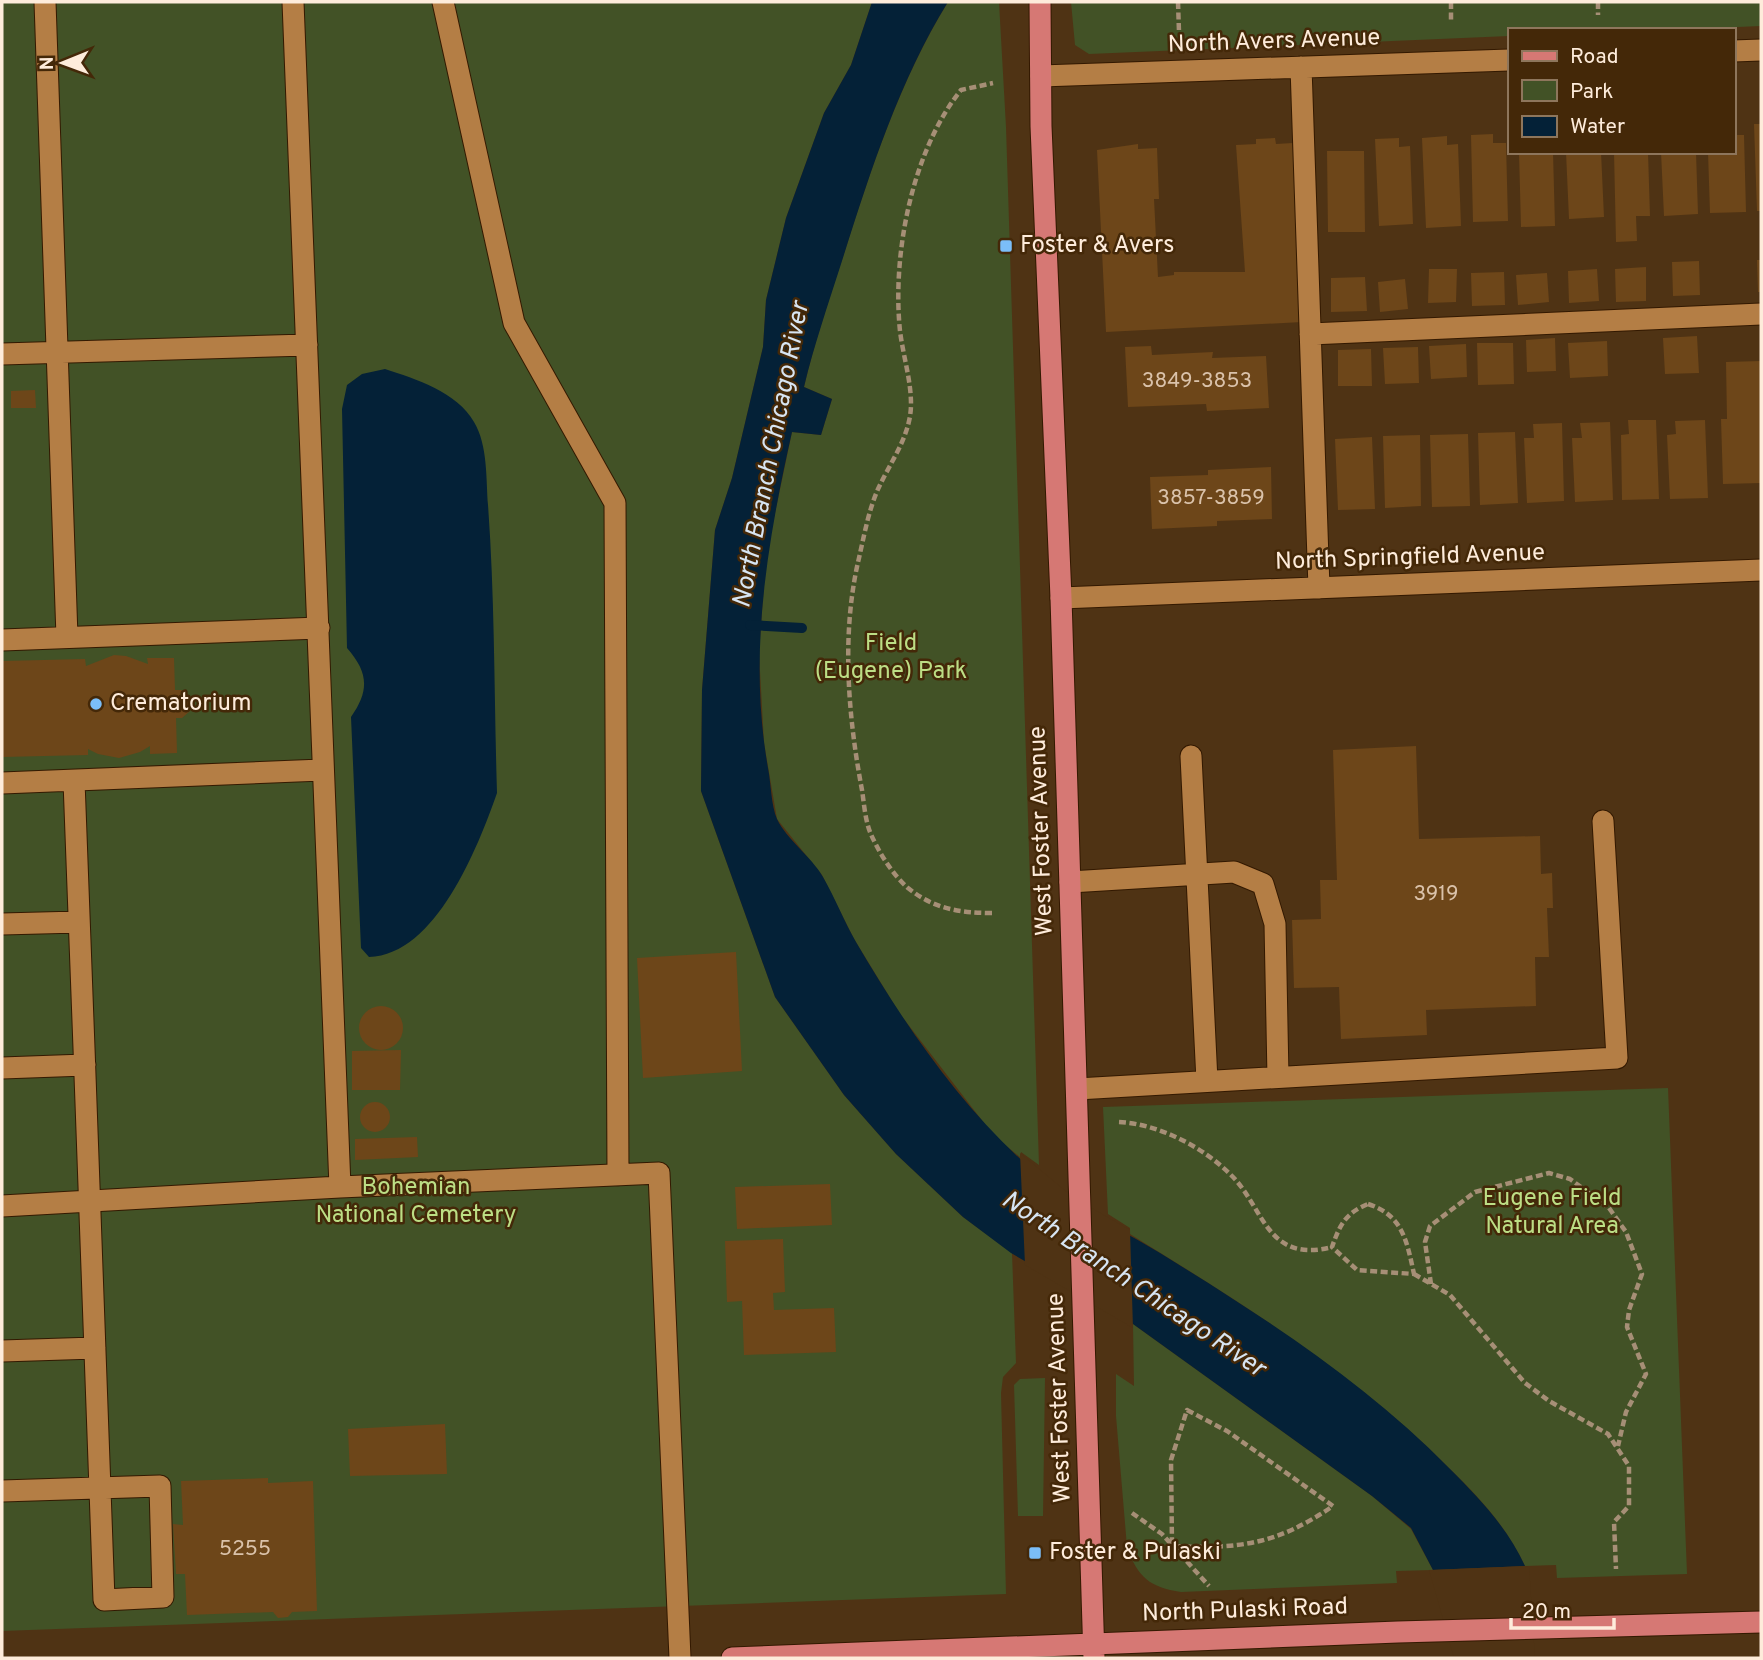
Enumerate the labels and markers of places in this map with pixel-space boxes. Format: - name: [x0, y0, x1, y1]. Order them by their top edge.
- place label: Foster & Avers: [1020, 231, 1174, 261]
- marker: Foster & Avers: [998, 238, 1014, 254]
- place label: Crematorium: [110, 689, 252, 719]
- marker: Crematorium: [88, 696, 104, 712]
- place label: Foster & Pulaski: [1049, 1538, 1221, 1568]
- marker: Foster & Pulaski: [1027, 1545, 1043, 1561]

